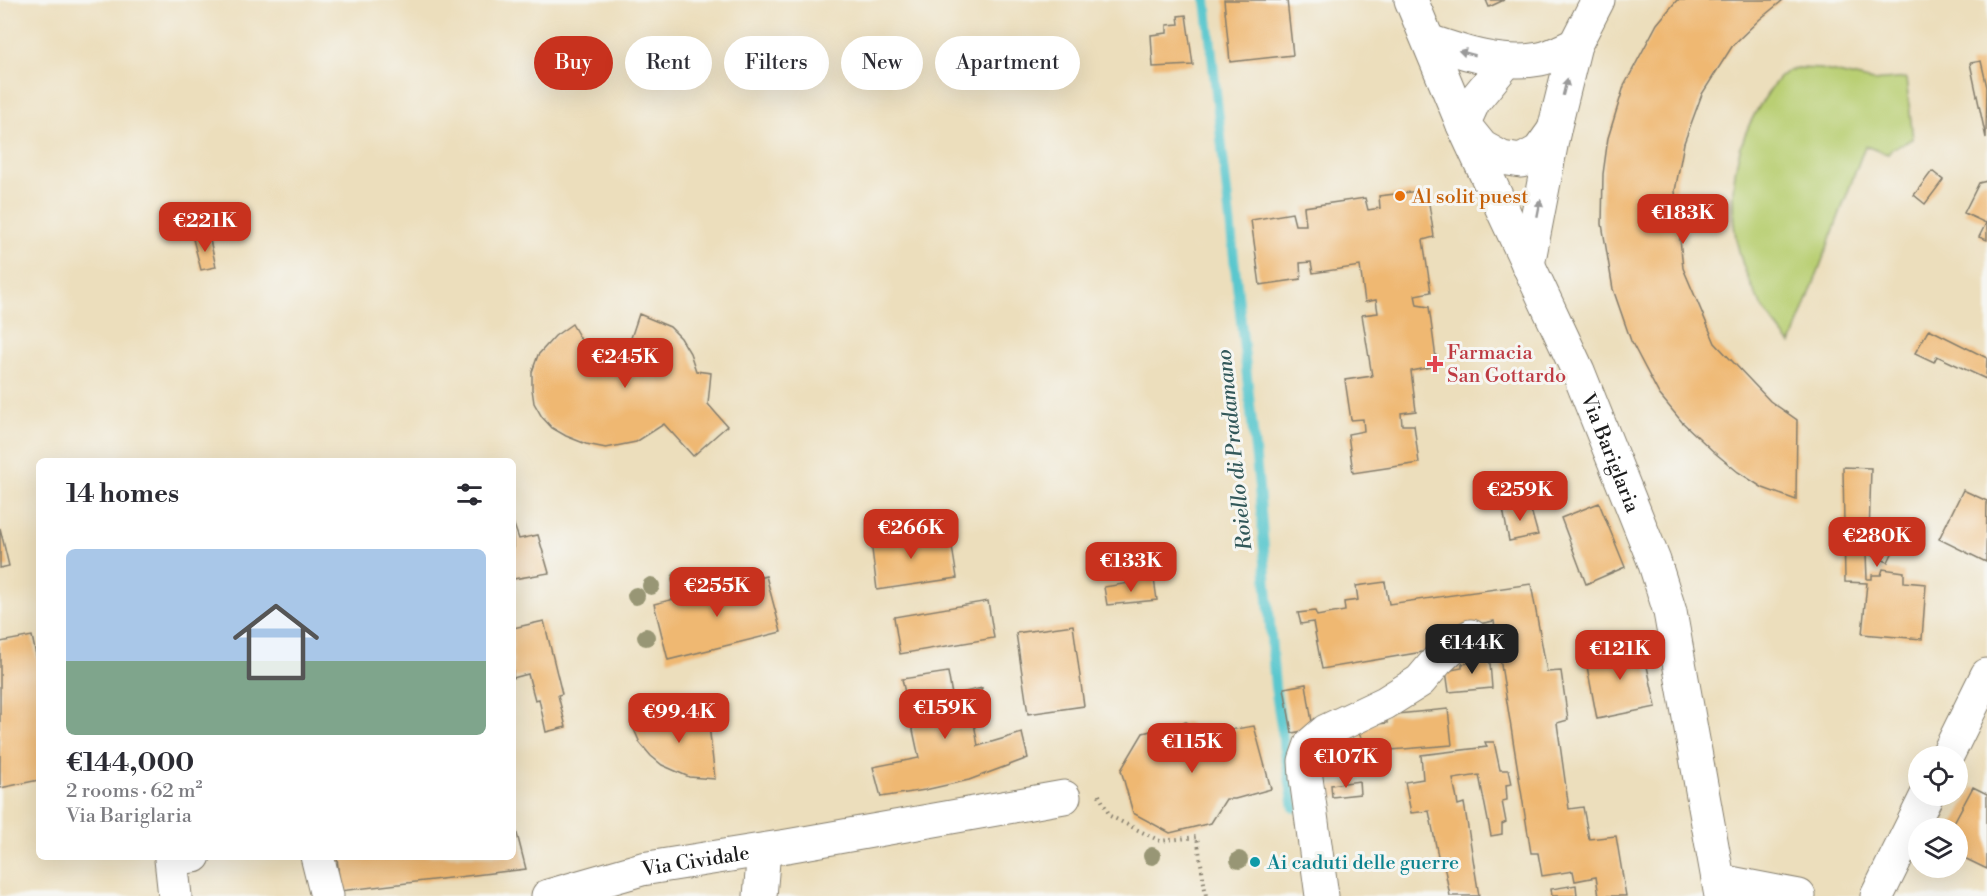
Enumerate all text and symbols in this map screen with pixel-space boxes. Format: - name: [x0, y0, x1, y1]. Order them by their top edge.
- chip: Buy: [534, 36, 613, 90]
- chip: Rent: [625, 36, 712, 90]
- chip: Filters: [724, 36, 829, 90]
- chip: New: [841, 36, 923, 90]
- chip: Apartment: [935, 36, 1080, 90]
- one-way arrow: [1458, 48, 1476, 57]
- one-way arrow: [1560, 78, 1570, 97]
- place label: Al solit puest: [1411, 185, 1528, 210]
- marker: Al solit puest: [1393, 189, 1407, 203]
- pin: €183K: [1641, 194, 1725, 245]
- one-way arrow: [1535, 198, 1544, 217]
- text: €183K: [1651, 201, 1715, 226]
- pin: €221K: [163, 202, 247, 253]
- text: €221K: [173, 209, 237, 234]
- pin: €245K: [583, 338, 667, 389]
- place label: Farmacia San Gottardo: [1447, 341, 1566, 389]
- text: €245K: [591, 345, 659, 370]
- water label: Roiello di Pradamano: [1212, 348, 1259, 553]
- marker: Farmacia San Gottardo: [1428, 357, 1442, 371]
- street label: Via Bariglaria: [1574, 389, 1645, 517]
- pin: €259K: [1478, 471, 1562, 522]
- text: 14 homes: [66, 478, 179, 510]
- icon: filters: [453, 478, 486, 511]
- text: €259K: [1487, 478, 1553, 503]
- pin: €266K: [869, 509, 953, 560]
- text: €266K: [878, 516, 944, 541]
- pin: €280K: [1835, 517, 1919, 568]
- text: €280K: [1842, 524, 1912, 549]
- pin: €133K: [1089, 542, 1173, 593]
- text: €133K: [1100, 549, 1162, 574]
- pin: €255K: [675, 567, 759, 618]
- text: €255K: [684, 574, 750, 599]
- icon: home: [222, 588, 330, 696]
- pin: €144K: [1430, 624, 1514, 675]
- pin: €121K: [1578, 630, 1662, 681]
- text: €144K: [1439, 631, 1505, 656]
- text: €121K: [1589, 637, 1651, 662]
- pin: €159K: [903, 689, 987, 740]
- pin: €99.4K: [630, 693, 728, 744]
- text: €159K: [913, 696, 977, 721]
- text: €99.4K: [642, 700, 716, 725]
- pin: €115K: [1150, 723, 1234, 774]
- text: €115K: [1161, 730, 1223, 755]
- pin: €107K: [1304, 738, 1388, 789]
- text: €107K: [1314, 745, 1378, 770]
- map controls: [1908, 746, 1968, 878]
- button: locate: [1908, 746, 1968, 806]
- text: €144,000: [66, 747, 194, 779]
- text: 2 rooms · 62 m²: [66, 779, 202, 804]
- text: Via Bariglaria: [66, 804, 192, 829]
- button: layers: [1908, 818, 1968, 878]
- street label: Via Cividale: [639, 841, 751, 883]
- place label: Ai caduti delle guerre: [1266, 851, 1459, 876]
- marker: Ai caduti delle guerre: [1248, 855, 1262, 869]

